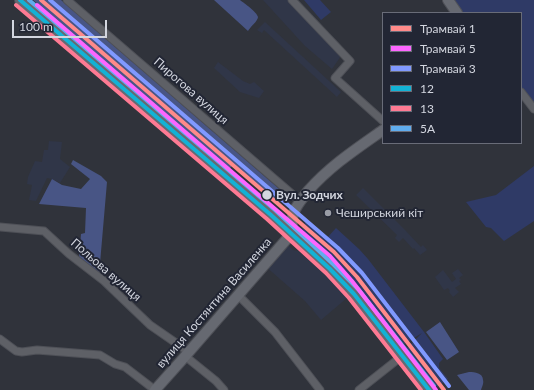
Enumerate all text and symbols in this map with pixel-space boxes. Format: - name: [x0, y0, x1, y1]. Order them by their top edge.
- scale bar: [14, 12, 109, 38]
- legend: [382, 12, 522, 144]
- text: 100 m: [19, 19, 53, 34]
- text: Трамвай 1: [420, 21, 476, 36]
- text: Трамвай 5: [420, 41, 476, 56]
- street label: Пирогова вулиця: [151, 55, 231, 127]
- text: Трамвай 3: [420, 61, 476, 76]
- text: 12: [420, 81, 434, 96]
- text: 13: [420, 101, 434, 116]
- text: 5А: [420, 121, 435, 136]
- marker: Вул. Зодчих: [260, 188, 274, 202]
- place label: Вул. Зодчих: [276, 188, 343, 202]
- place label: Чеширський кіт: [336, 206, 423, 220]
- marker: Чеширський кіт: [323, 208, 333, 218]
- street label: вулиця Костянтина Василенка: [154, 235, 274, 371]
- street label: Польова вулиця: [68, 236, 144, 304]

